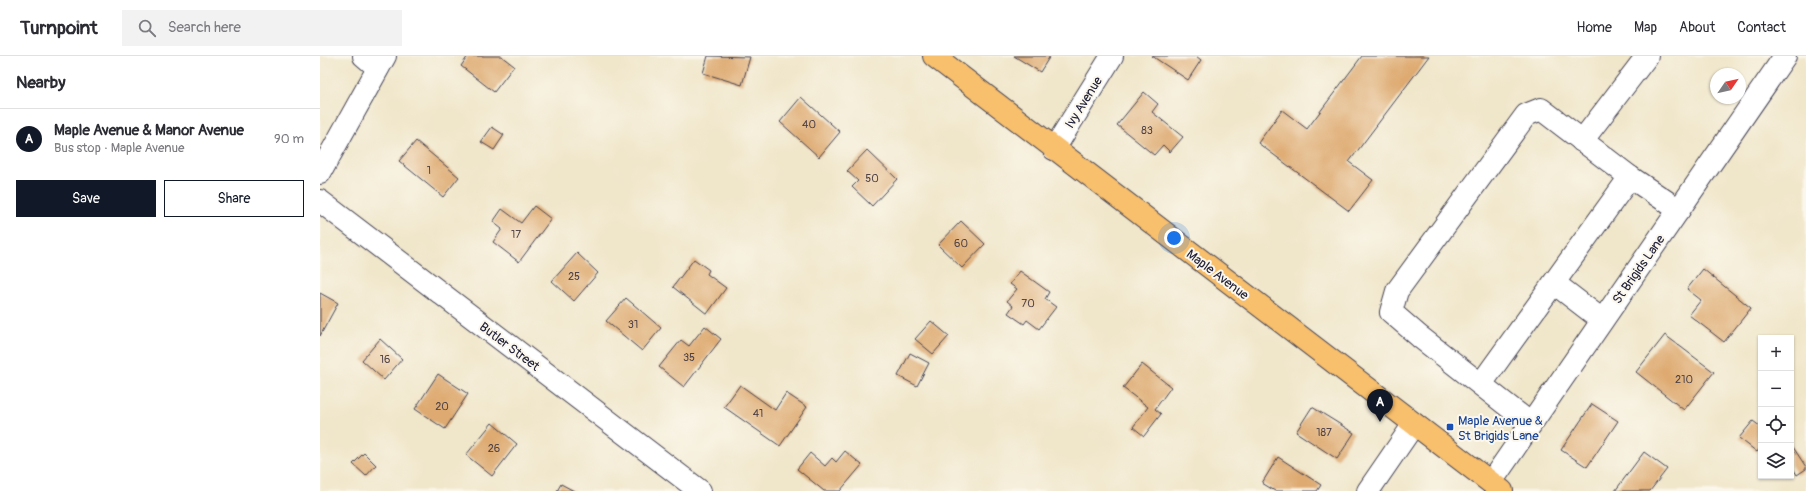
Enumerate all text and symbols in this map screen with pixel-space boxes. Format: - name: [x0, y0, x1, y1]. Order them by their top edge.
- search box: [122, 10, 402, 46]
- text: Turnpoint: [20, 16, 98, 40]
- icon: search: [136, 17, 158, 39]
- text: Search here: [168, 18, 241, 37]
- text: Home: [1577, 19, 1612, 36]
- text: Map: [1634, 19, 1657, 36]
- text: About: [1679, 19, 1715, 36]
- text: Contact: [1737, 19, 1786, 36]
- north arrow: [1710, 68, 1746, 104]
- text: Nearby: [16, 72, 65, 93]
- street label: Ivy Avenue: [1062, 73, 1106, 131]
- house number: 40: [802, 118, 816, 131]
- text: Maple Avenue & Manor Avenue: [54, 121, 244, 140]
- house number: 83: [1141, 124, 1153, 137]
- text: A: [25, 131, 33, 147]
- text: 90 m: [274, 131, 304, 147]
- text: Bus stop · Maple Avenue: [54, 140, 185, 156]
- house number: 1: [427, 164, 431, 177]
- house number: 50: [865, 172, 879, 185]
- button: Save: [16, 180, 156, 217]
- button: Share: [164, 180, 304, 217]
- house number: 17: [511, 228, 521, 241]
- your location: [1164, 228, 1184, 248]
- street label: St Brigids Lane: [1609, 232, 1669, 307]
- house number: 60: [954, 237, 968, 250]
- street label: Maple Avenue: [1183, 246, 1252, 304]
- house number: 25: [568, 270, 580, 283]
- house number: 70: [1021, 297, 1035, 310]
- house number: 31: [628, 318, 638, 331]
- street label: Butler Street: [476, 319, 543, 375]
- map controls: [1758, 335, 1794, 479]
- button: +: [1758, 335, 1794, 371]
- house number: 35: [683, 351, 695, 364]
- house number: 16: [380, 353, 390, 366]
- button: −: [1758, 371, 1794, 407]
- house number: 210: [1675, 373, 1693, 386]
- pin: A: [1367, 389, 1393, 422]
- house number: 20: [435, 400, 449, 413]
- house number: 41: [753, 407, 763, 420]
- button: locate: [1758, 407, 1794, 443]
- place label: Maple Avenue & St Brigids Lane: [1458, 413, 1543, 444]
- marker: Maple Avenue & St Brigids Lane: [1445, 422, 1455, 432]
- house number: 187: [1316, 426, 1332, 439]
- house number: 26: [488, 442, 500, 455]
- button: layers: [1758, 443, 1794, 479]

